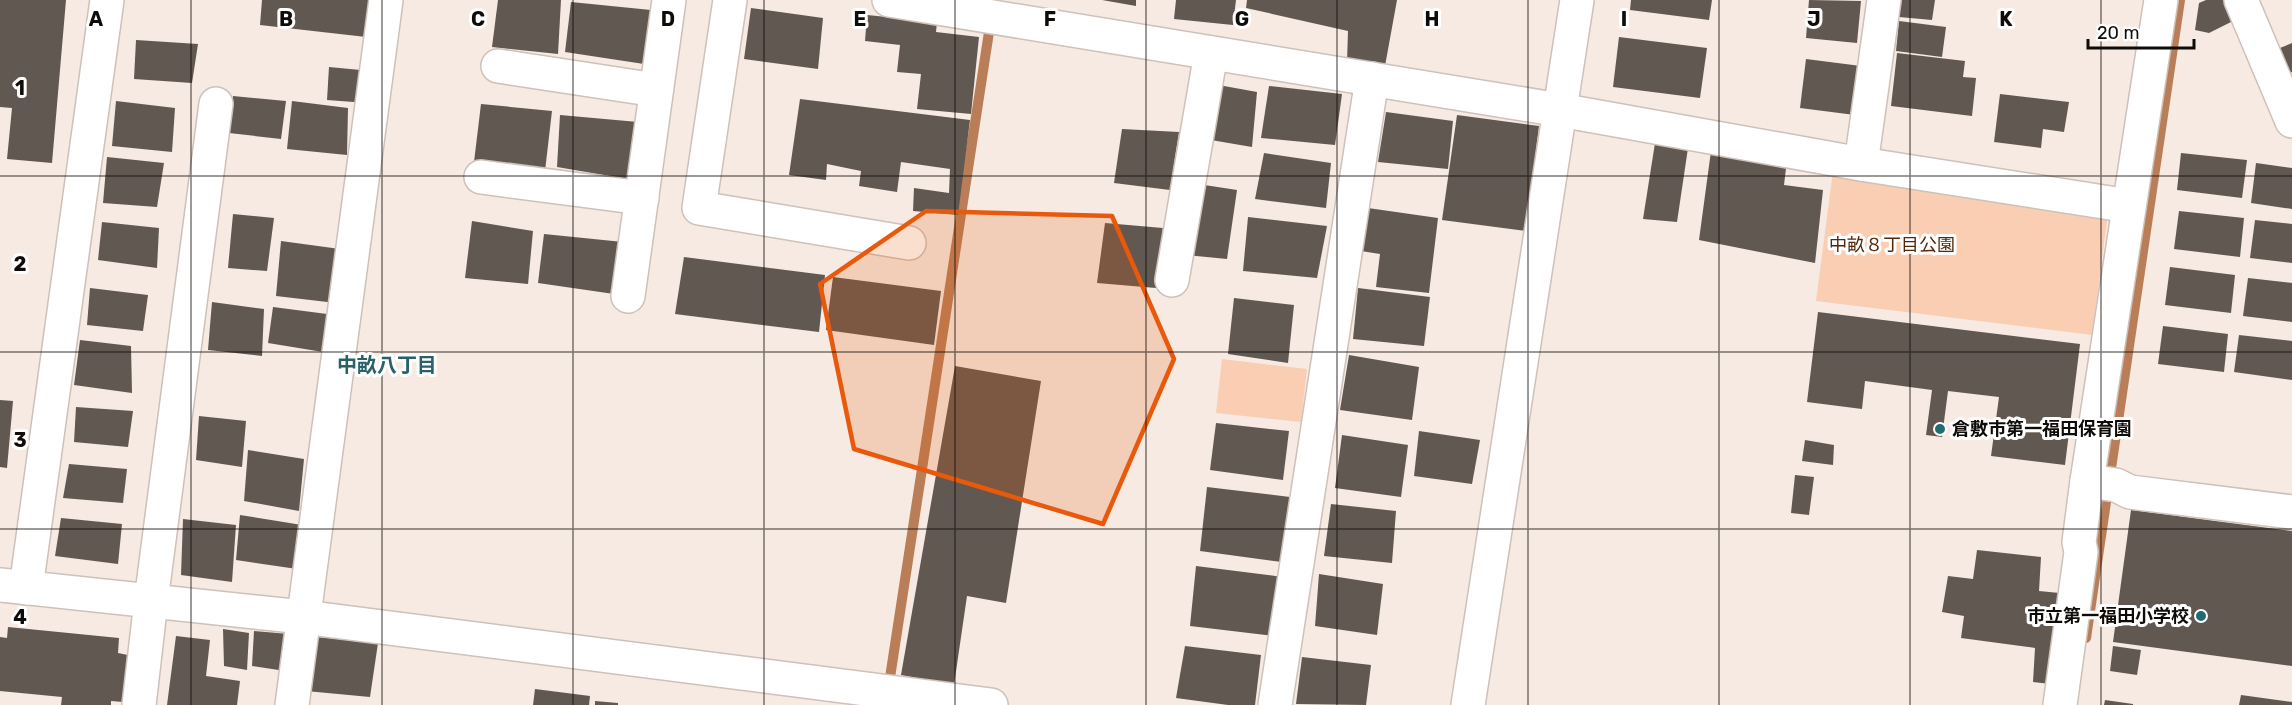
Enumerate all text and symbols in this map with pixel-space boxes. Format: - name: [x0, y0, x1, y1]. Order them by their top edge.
- text: A: [89, 7, 104, 31]
- text: B: [279, 7, 293, 31]
- text: C: [471, 7, 485, 31]
- text: D: [661, 7, 675, 31]
- text: E: [854, 7, 866, 31]
- text: F: [1044, 7, 1056, 31]
- text: G: [1235, 7, 1249, 31]
- text: H: [1425, 7, 1439, 31]
- text: I: [1621, 7, 1627, 31]
- text: J: [1807, 7, 1821, 31]
- text: K: [1999, 7, 2013, 31]
- scale bar: [2088, 12, 2194, 50]
- text: 20 m: [2097, 22, 2139, 44]
- text: 1: [15, 76, 25, 100]
- park label: 中畝８丁目公園: [1829, 234, 1955, 256]
- text: 2: [14, 252, 27, 276]
- district label: 中畝八丁目: [337, 353, 437, 377]
- place label: 倉敷市第一福田保育園: [1952, 418, 2132, 440]
- marker: 倉敷市第一福田保育園: [1933, 422, 1947, 436]
- text: 3: [13, 428, 27, 452]
- text: 4: [13, 605, 27, 629]
- place label: 市立第一福田小学校: [2027, 605, 2189, 627]
- marker: 市立第一福田小学校: [2194, 609, 2208, 623]

